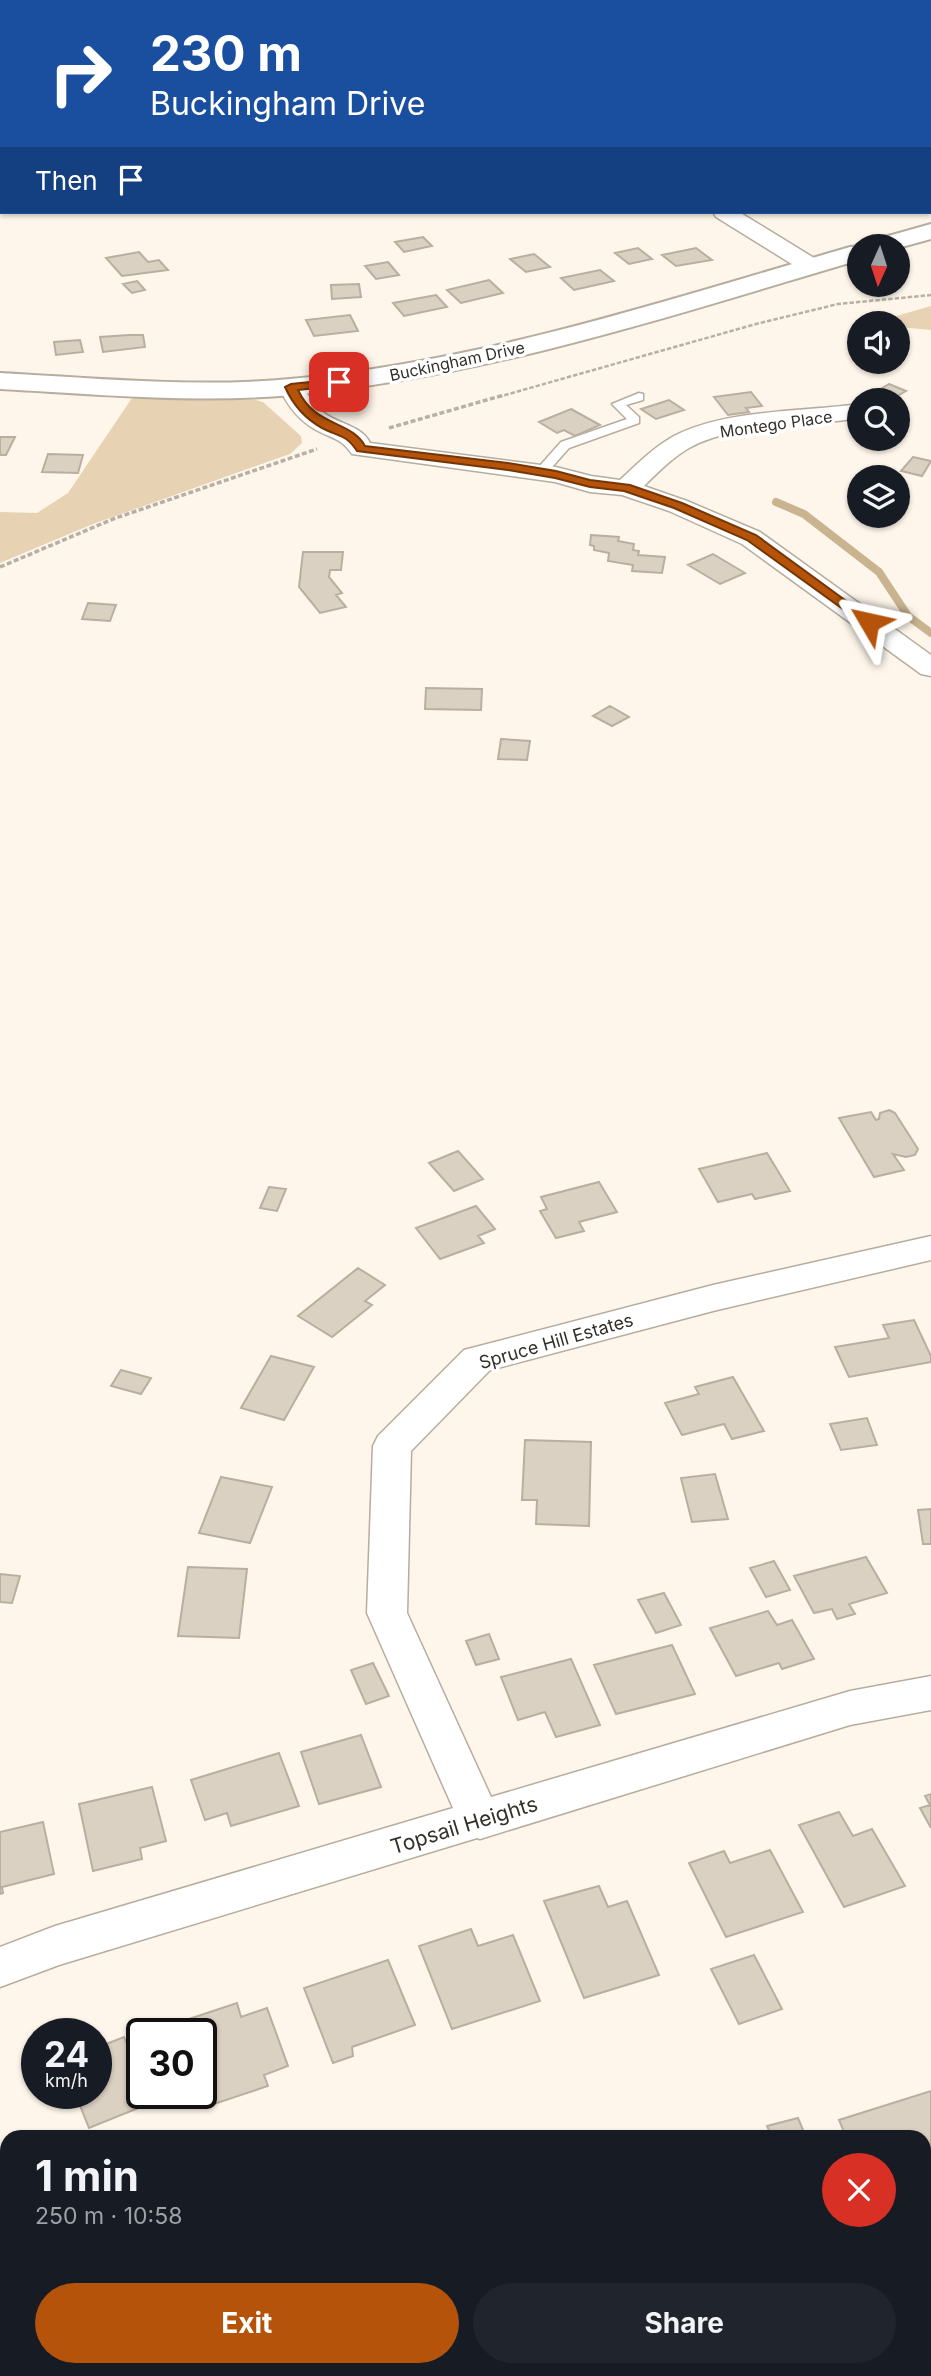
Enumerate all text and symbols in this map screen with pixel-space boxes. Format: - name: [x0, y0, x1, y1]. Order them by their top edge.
- text: 230 m: [150, 24, 302, 83]
- icon: right: [35, 28, 126, 119]
- text: Buckingham Drive: [150, 84, 425, 123]
- icon: arrive: [112, 161, 150, 199]
- text: Then: [35, 165, 98, 196]
- north arrow: [847, 234, 910, 298]
- map controls: [847, 234, 910, 528]
- button: sound: [847, 311, 910, 374]
- street label: Buckingham Drive: [388, 337, 526, 385]
- pin: [309, 352, 369, 412]
- icon: arrive: [320, 363, 358, 401]
- button: search: [847, 388, 910, 451]
- street label: Montego Place: [718, 406, 834, 442]
- button: layers: [847, 465, 910, 528]
- position arrow: [832, 585, 906, 659]
- street label: Spruce Hill Estates: [476, 1309, 636, 1373]
- street label: Topsail Heights: [388, 1791, 540, 1859]
- speed limit sign: 30: [126, 2018, 217, 2109]
- text: 24: [44, 2033, 89, 2075]
- text: km/h: [45, 2070, 88, 2091]
- text: 1 min: [35, 2150, 139, 2201]
- button: close: [822, 2153, 896, 2227]
- text: 250 m · 10:58: [35, 2202, 182, 2230]
- button: Exit: [35, 2283, 459, 2363]
- button: Share: [473, 2283, 896, 2363]

